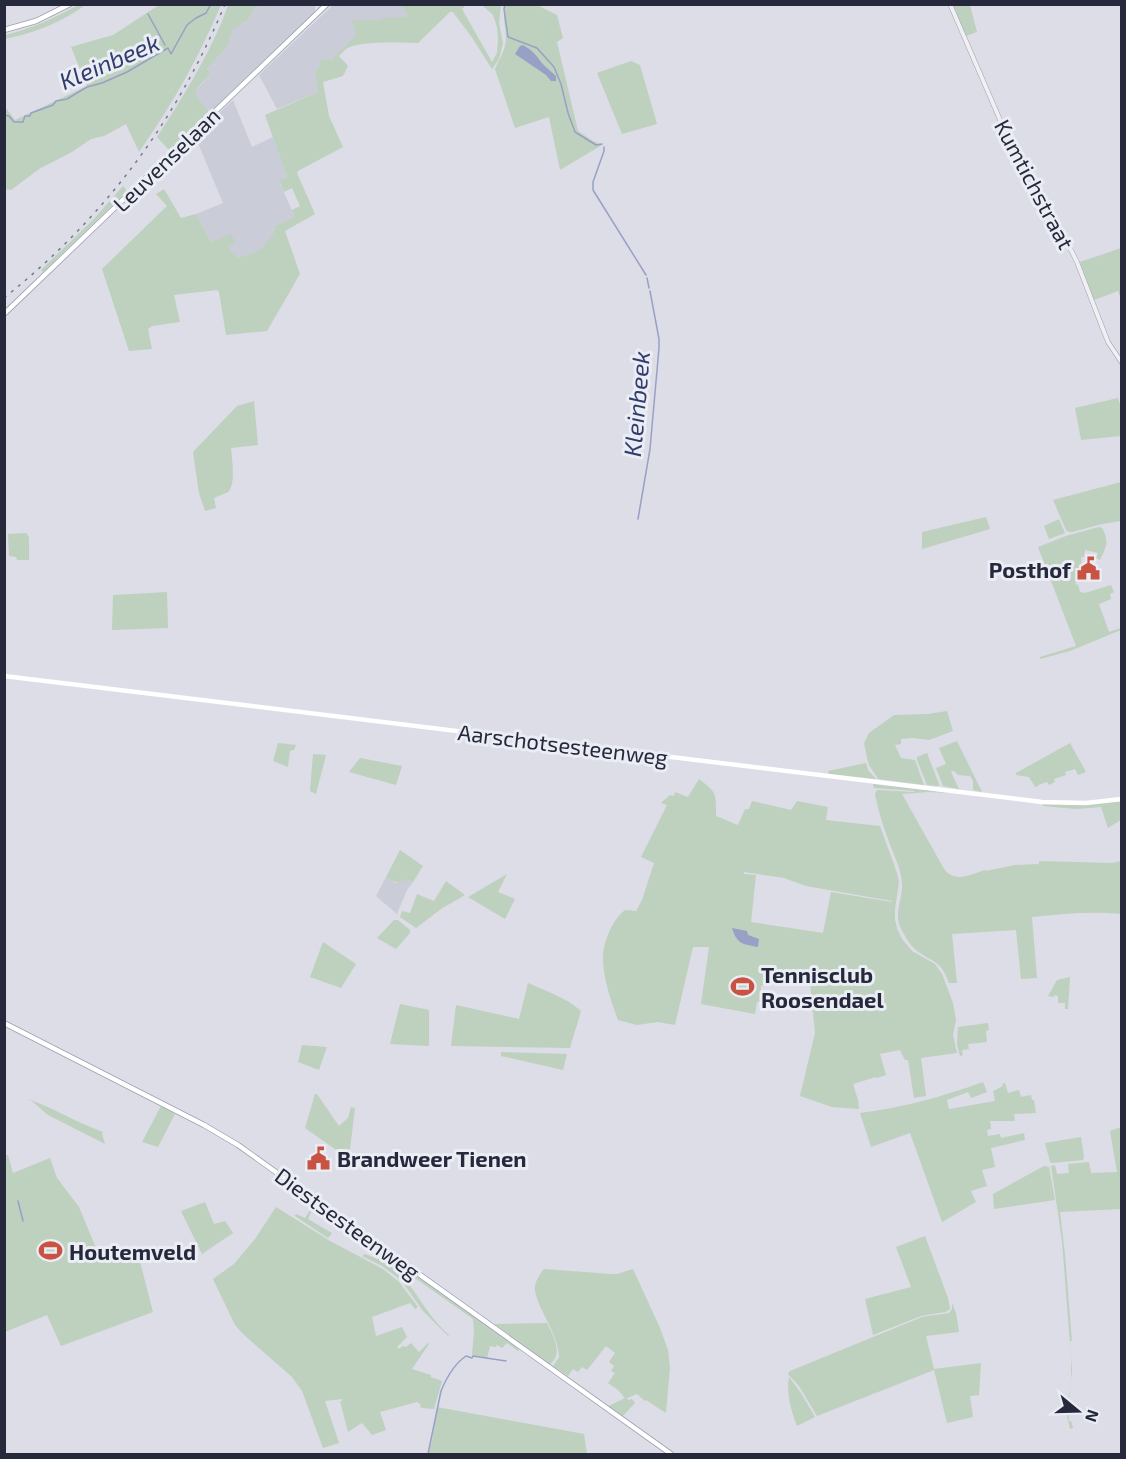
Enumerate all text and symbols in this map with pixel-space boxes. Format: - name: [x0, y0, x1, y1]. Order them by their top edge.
- water label: Kleinbeek: [55, 27, 163, 95]
- street label: Leuvenselaan: [107, 102, 225, 216]
- street label: Kumtichstraat: [990, 115, 1080, 253]
- water label: Kleinbeek: [617, 350, 655, 458]
- place label: Posthof: [989, 556, 1072, 582]
- public building icon: Posthof: [1076, 556, 1102, 582]
- street label: Aarschotsesteenweg: [457, 718, 669, 770]
- place label: Tennisclub Roosendael: [761, 961, 884, 1012]
- sports icon: Tennisclub Roosendael: [730, 974, 756, 1000]
- public building icon: Brandweer Tienen: [306, 1145, 332, 1171]
- place label: Brandweer Tienen: [337, 1145, 527, 1171]
- street label: Diestsesteenweg: [271, 1162, 425, 1284]
- sports icon: Houtemveld: [38, 1238, 64, 1264]
- place label: Houtemveld: [69, 1238, 196, 1264]
- north arrow: [1048, 1381, 1108, 1441]
- text: N: [1082, 1407, 1104, 1425]

